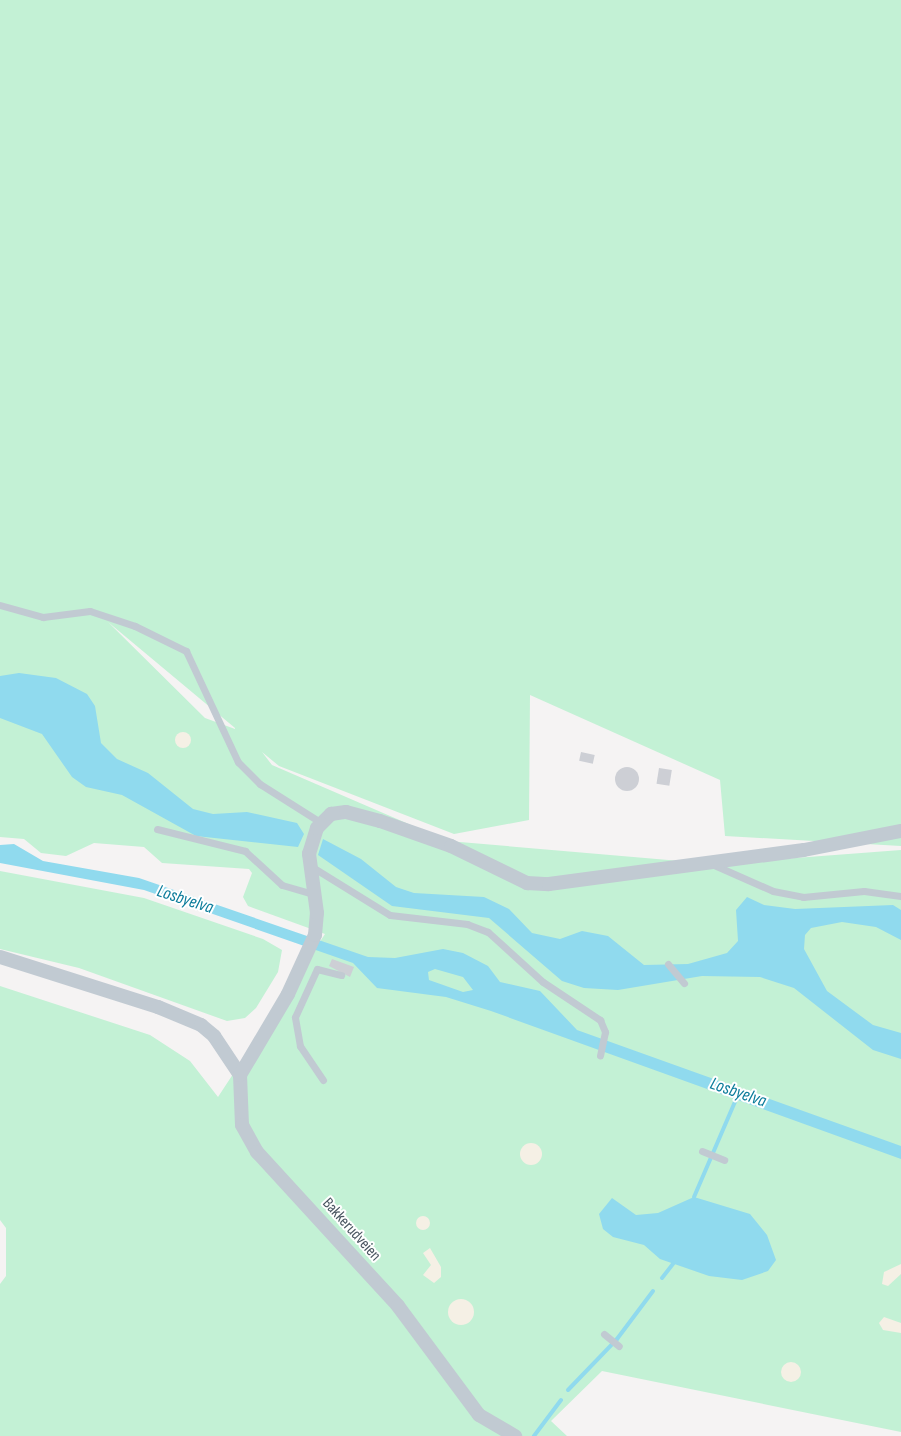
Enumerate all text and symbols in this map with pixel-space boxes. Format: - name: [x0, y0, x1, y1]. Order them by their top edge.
- water label: Losbyelva: [154, 881, 216, 919]
- water label: Losbyelva: [707, 1073, 769, 1113]
- street label: Bakkerudveien: [318, 1194, 384, 1266]

